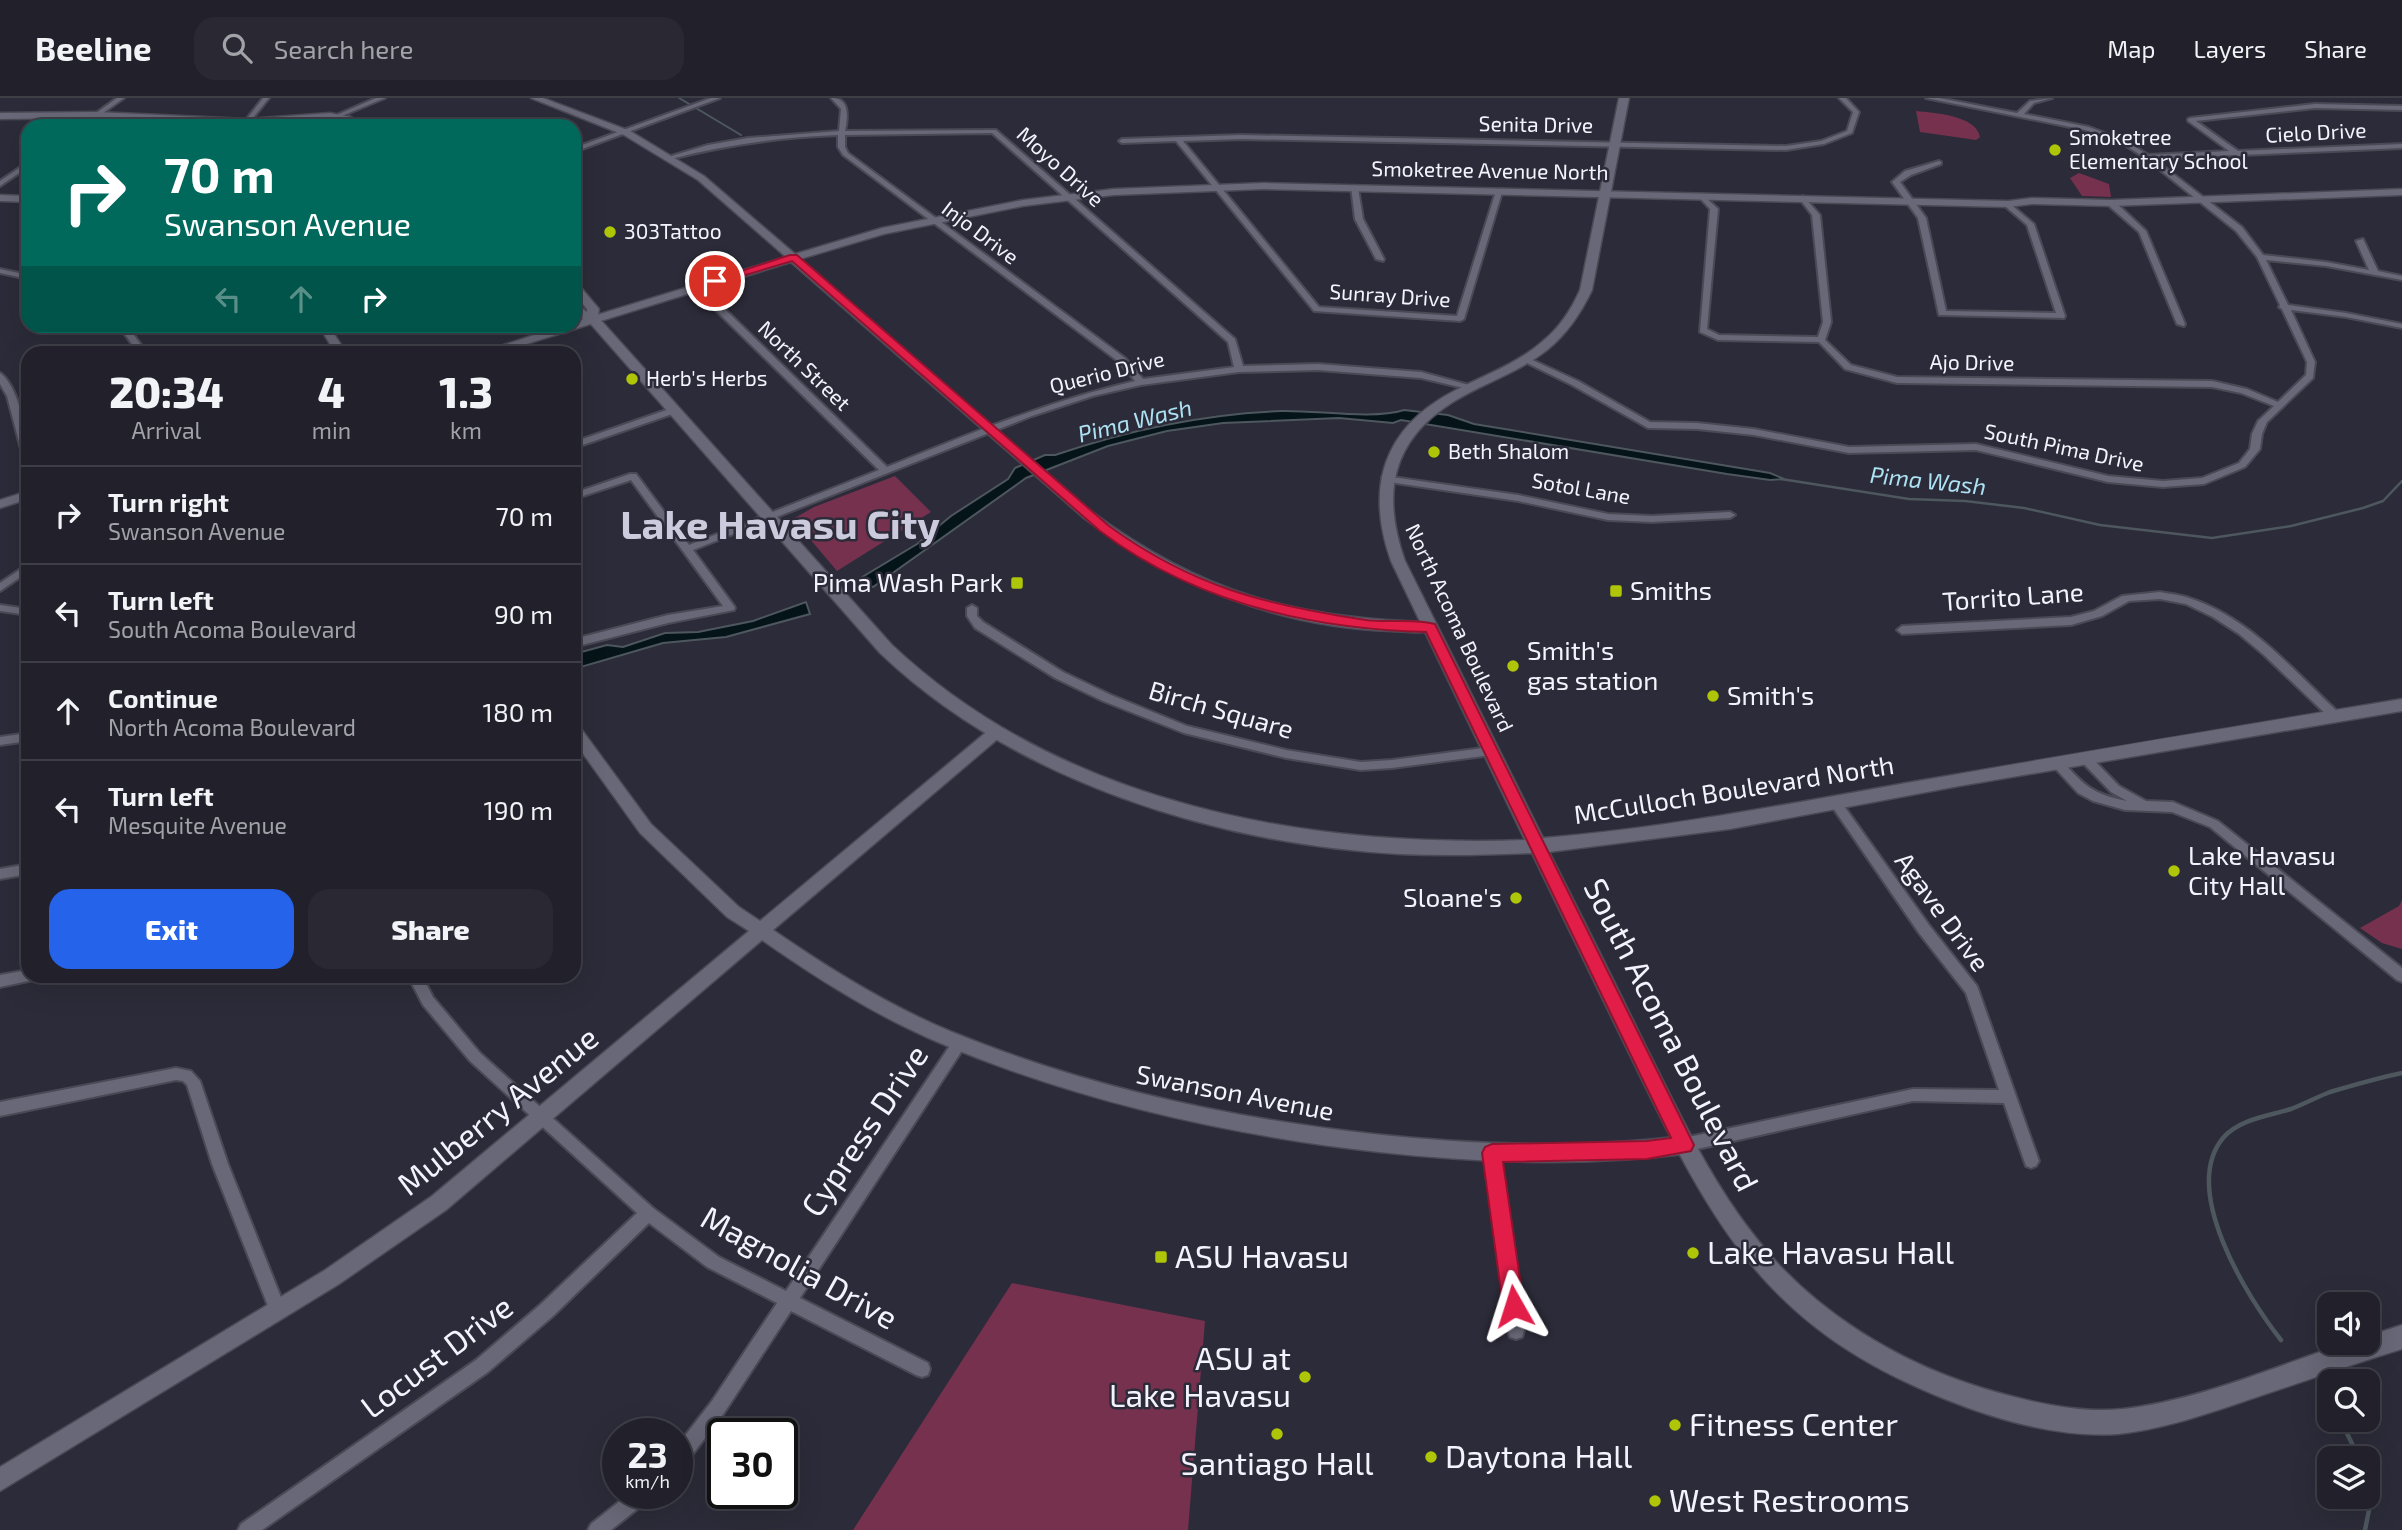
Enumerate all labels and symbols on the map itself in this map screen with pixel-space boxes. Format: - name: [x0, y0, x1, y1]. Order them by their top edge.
- street label: Senita Drive: [1479, 110, 1594, 137]
- street label: Cielo Drive: [2265, 116, 2367, 147]
- street label: Moyo Drive: [1013, 121, 1109, 211]
- place label: Smoketree Elementary School: [2069, 124, 2249, 173]
- marker: Smoketree Elementary School: [2047, 142, 2063, 158]
- street label: Smoketree Avenue North: [1371, 155, 1609, 184]
- street label: Injo Drive: [937, 195, 1024, 269]
- place label: 303Tattoo: [624, 218, 722, 243]
- marker: 303Tattoo: [602, 224, 618, 240]
- pin: [685, 251, 745, 311]
- street label: Sunray Drive: [1329, 278, 1451, 311]
- street label: North Street: [754, 315, 856, 415]
- street label: Querio Drive: [1047, 345, 1167, 399]
- street label: Ajo Drive: [1929, 348, 2015, 376]
- place label: Herb's Herbs: [646, 365, 767, 390]
- marker: Herb's Herbs: [624, 371, 640, 387]
- water label: Pima Wash: [1075, 392, 1195, 448]
- street label: South Pima Drive: [1982, 417, 2146, 476]
- place label: Beth Shalom: [1448, 438, 1569, 463]
- marker: Beth Shalom: [1426, 444, 1442, 460]
- water label: Pima Wash: [1869, 460, 1988, 500]
- street label: Sotol Lane: [1530, 467, 1633, 509]
- district label: Lake Havasu City: [620, 499, 940, 548]
- street label: North Acoma Boulevard: [1401, 519, 1520, 735]
- place label: Pima Wash Park: [813, 566, 1003, 597]
- place label: Smiths: [1630, 574, 1712, 605]
- marker: Pima Wash Park: [1009, 575, 1025, 591]
- street label: Torrito Lane: [1941, 575, 2085, 616]
- marker: Smiths: [1608, 583, 1624, 599]
- place label: Smith's gas station: [1527, 634, 1658, 695]
- marker: Smith's gas station: [1505, 658, 1521, 674]
- street label: Birch Square: [1146, 673, 1297, 744]
- place label: Smith's: [1727, 679, 1814, 710]
- marker: Smith's: [1705, 688, 1721, 704]
- street label: McCulloch Boulevard North: [1572, 748, 1896, 829]
- place label: Lake Havasu City Hall: [2188, 839, 2336, 900]
- street label: Agave Drive: [1890, 845, 1997, 977]
- marker: Lake Havasu City Hall: [2166, 863, 2182, 879]
- street label: South Acoma Boulevard: [1577, 871, 1768, 1197]
- place label: Sloane's: [1403, 881, 1502, 912]
- marker: Sloane's: [1508, 890, 1524, 906]
- street label: Mulberry Avenue: [389, 1017, 605, 1202]
- street label: Cypress Drive: [792, 1037, 935, 1223]
- street label: Swanson Avenue: [1134, 1057, 1337, 1126]
- street label: Magnolia Drive: [695, 1197, 905, 1336]
- place label: Lake Havasu Hall: [1707, 1232, 1955, 1270]
- place label: ASU Havasu: [1175, 1236, 1349, 1274]
- marker: Lake Havasu Hall: [1685, 1245, 1701, 1261]
- marker: ASU Havasu: [1153, 1249, 1169, 1265]
- position arrow: [1477, 1269, 1551, 1343]
- street label: Locust Drive: [352, 1286, 519, 1425]
- place label: ASU at Lake Havasu: [1109, 1338, 1291, 1413]
- marker: ASU at Lake Havasu: [1297, 1369, 1313, 1385]
- place label: Fitness Center: [1689, 1404, 1898, 1442]
- marker: Fitness Center: [1667, 1417, 1683, 1433]
- speed limit sign: 30: [707, 1418, 798, 1509]
- marker: Santiago Hall: [1269, 1426, 1285, 1442]
- place label: Daytona Hall: [1445, 1436, 1633, 1474]
- place label: Santiago Hall: [1181, 1443, 1374, 1481]
- marker: Daytona Hall: [1423, 1449, 1439, 1465]
- place label: West Restrooms: [1669, 1480, 1910, 1518]
- marker: West Restrooms: [1647, 1493, 1663, 1509]

